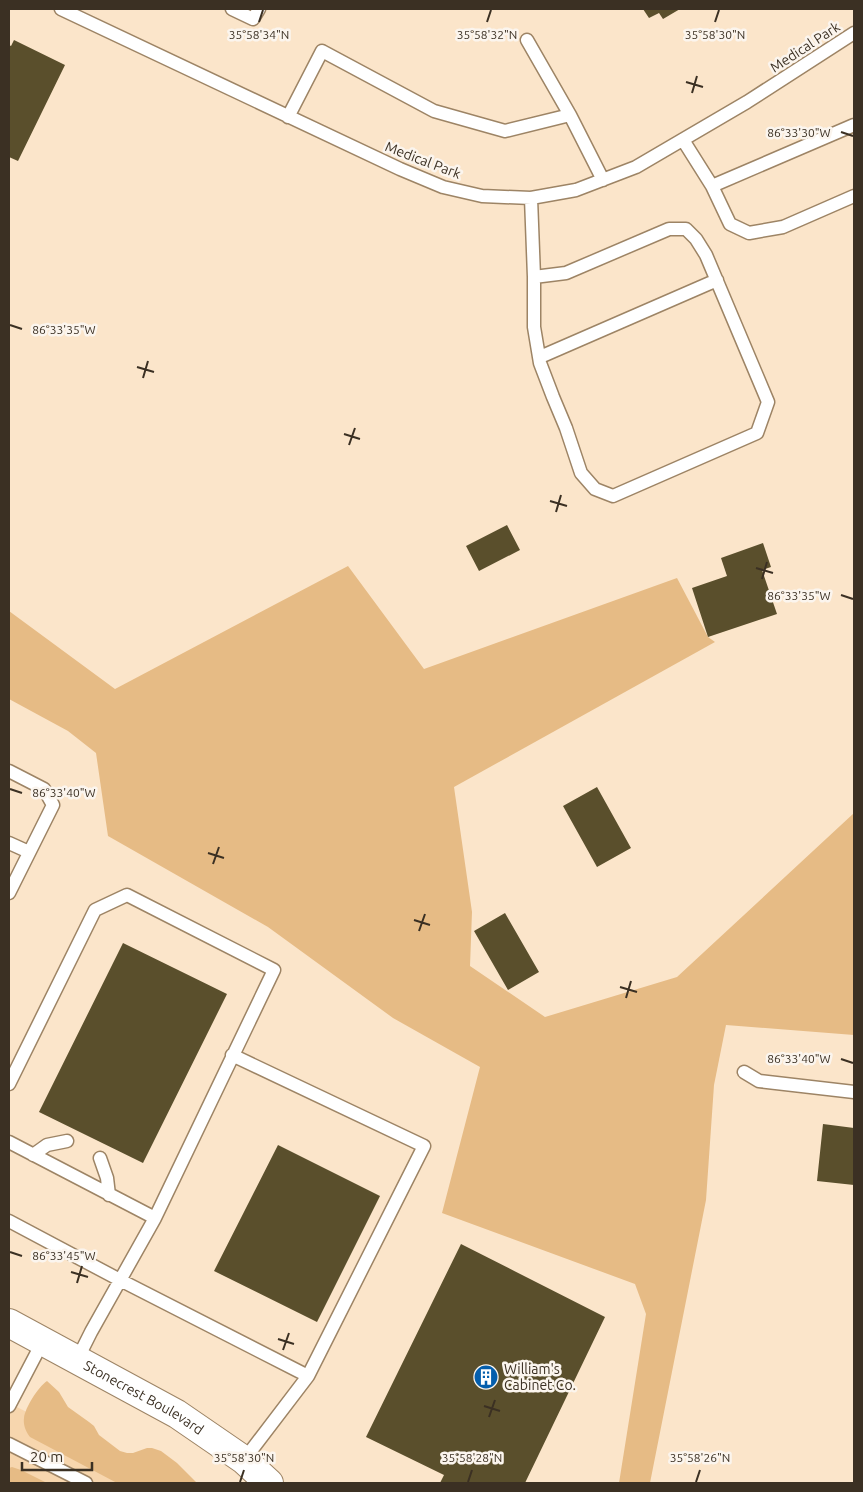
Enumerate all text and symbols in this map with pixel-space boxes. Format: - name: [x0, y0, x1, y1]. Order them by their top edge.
- street label: Medical Park: [767, 19, 843, 75]
- text: 35°58'34"N: [229, 28, 289, 41]
- text: 35°58'32"N: [457, 28, 517, 41]
- text: 35°58'30"N: [685, 28, 745, 41]
- text: 86°33'30"W: [767, 126, 831, 139]
- street label: Medical Park: [383, 138, 463, 182]
- text: 86°33'35"W: [32, 323, 96, 336]
- text: 86°33'35"W: [767, 589, 831, 602]
- text: 86°33'40"W: [32, 786, 96, 799]
- text: 86°33'40"W: [767, 1052, 831, 1065]
- text: 86°33'45"W: [32, 1249, 96, 1262]
- street label: Stonecrest Boulevard: [81, 1357, 207, 1438]
- place label: William's Cabinet Co.: [504, 1361, 576, 1393]
- building icon: William's Cabinet Co.: [473, 1364, 499, 1390]
- scale bar: [22, 1440, 92, 1472]
- text: 20 m: [30, 1448, 63, 1465]
- text: 35°58'30"N: [214, 1451, 274, 1464]
- text: 35°58'28"N: [442, 1451, 502, 1464]
- text: 35°58'26"N: [670, 1451, 730, 1464]

